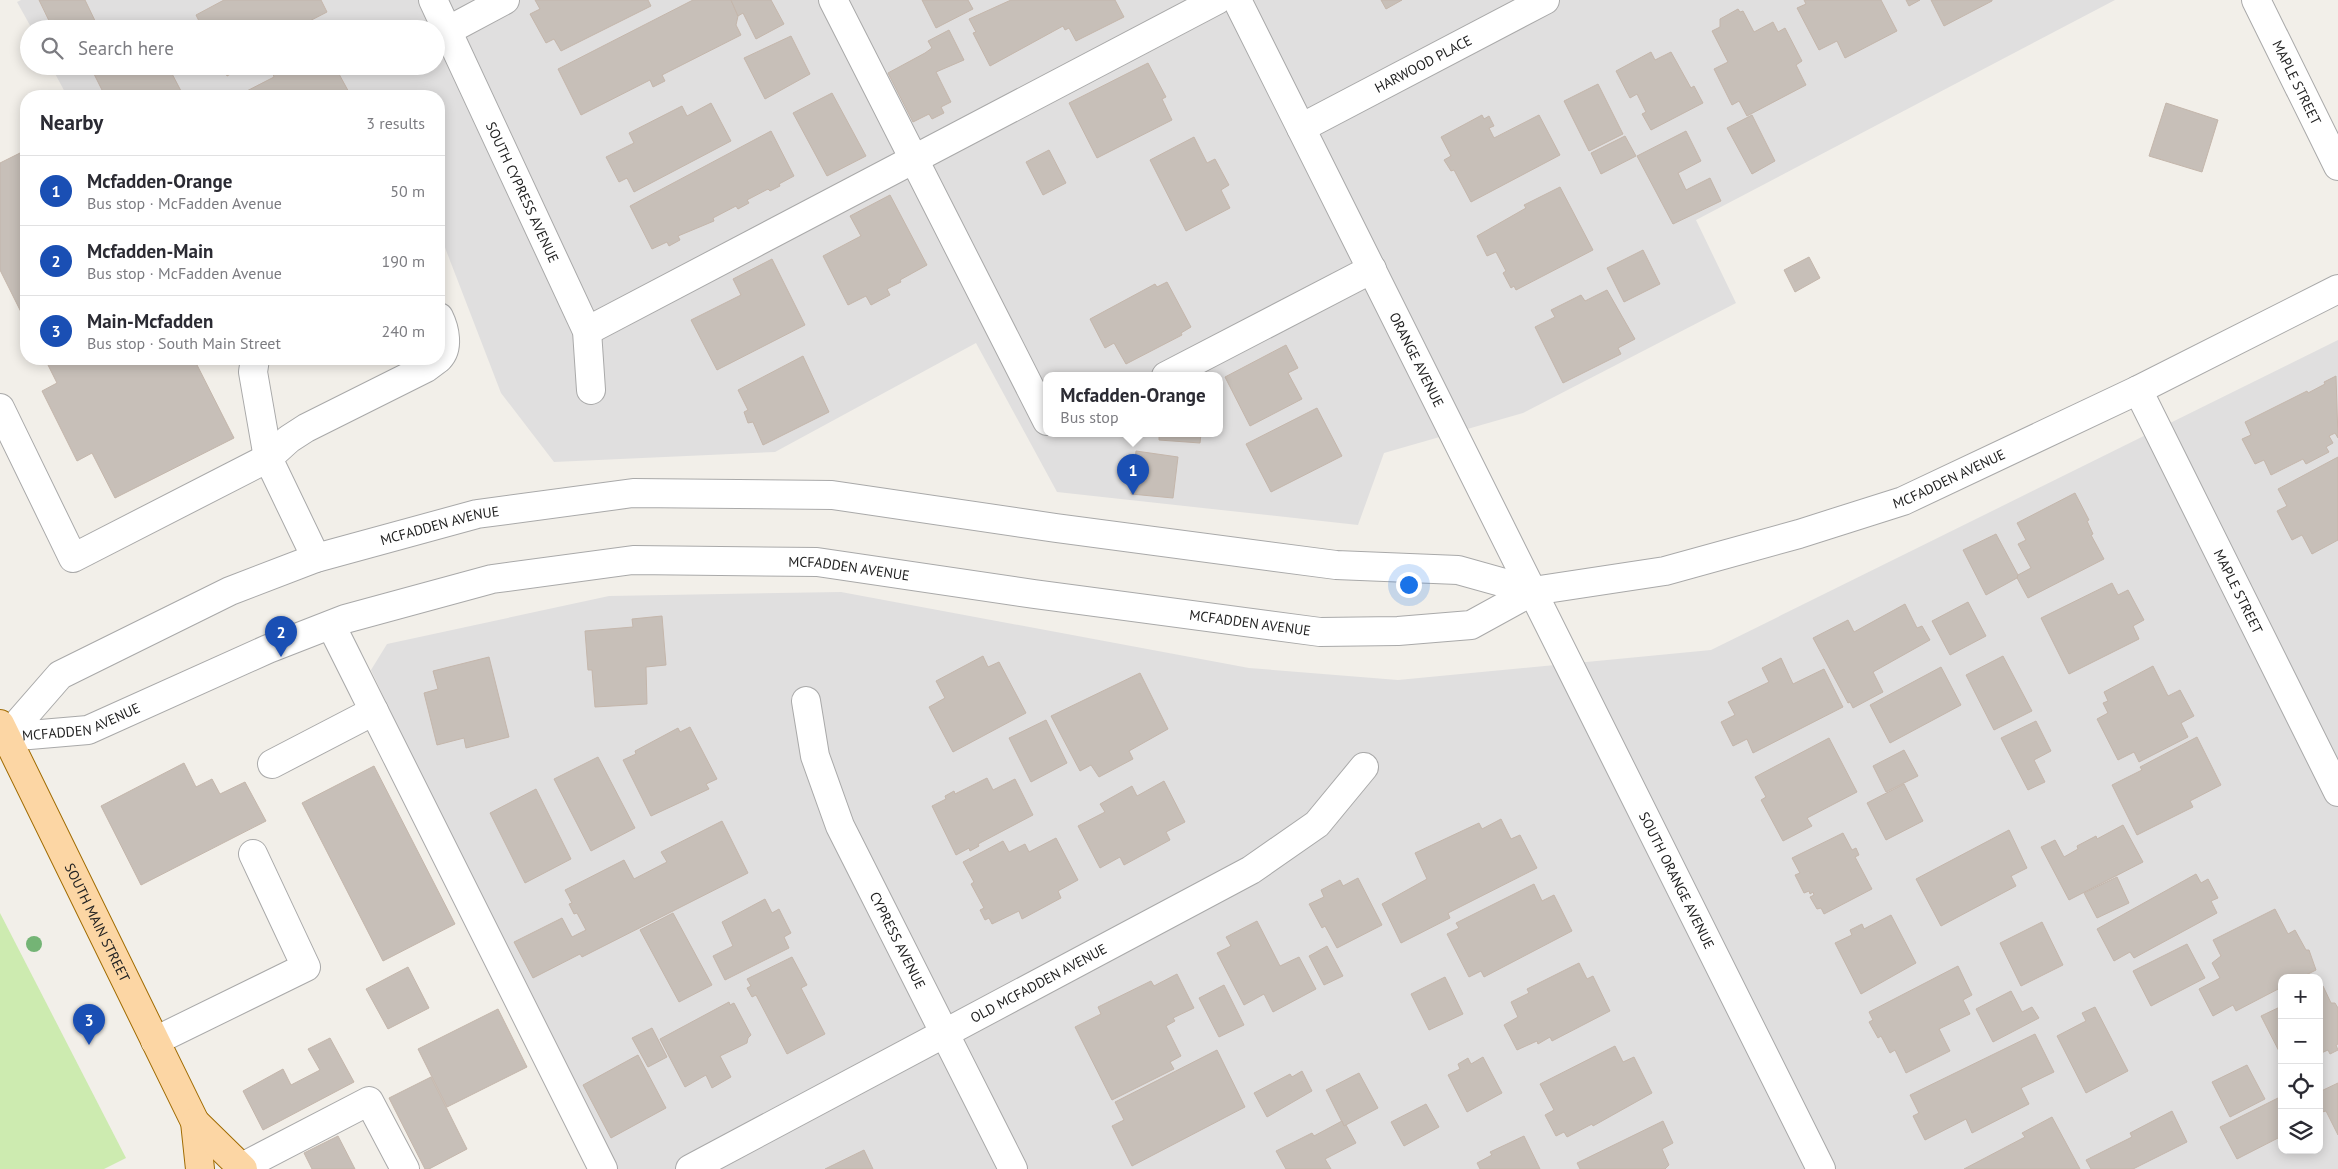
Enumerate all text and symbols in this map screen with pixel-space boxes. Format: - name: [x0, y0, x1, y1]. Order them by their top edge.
- search box: [20, 20, 445, 75]
- street label: HARWOOD PLACE: [1372, 31, 1475, 97]
- icon: search: [38, 34, 66, 62]
- text: Search here: [78, 36, 174, 60]
- street label: MAPLE STREET: [2268, 37, 2325, 128]
- text: Nearby: [40, 109, 103, 136]
- text: 3 results: [366, 113, 425, 133]
- street label: SOUTH CYPRESS AVENUE: [482, 119, 563, 266]
- text: Mcfadden-Orange: [87, 169, 232, 193]
- text: 1: [51, 181, 61, 201]
- text: 50 m: [390, 181, 425, 201]
- text: Bus stop · McFadden Avenue: [87, 193, 282, 213]
- text: Mcfadden-Main: [87, 239, 213, 263]
- text: 2: [51, 251, 61, 271]
- text: 190 m: [382, 251, 425, 271]
- text: Bus stop · McFadden Avenue: [87, 263, 282, 283]
- text: Main-Mcfadden: [87, 309, 213, 333]
- street label: ORANGE AVENUE: [1385, 309, 1448, 410]
- text: 3: [51, 321, 61, 341]
- text: 240 m: [382, 321, 425, 341]
- text: Bus stop · South Main Street: [87, 333, 281, 353]
- popup: [1043, 372, 1223, 437]
- text: Mcfadden-Orange: [1060, 383, 1206, 407]
- text: Bus stop: [1060, 407, 1119, 427]
- street label: MCFADDEN AVENUE: [1891, 445, 2008, 513]
- pin: 1: [1117, 454, 1149, 495]
- street label: MCFADDEN AVENUE: [378, 502, 500, 549]
- street label: MAPLE STREET: [2210, 546, 2267, 637]
- street label: MCFADDEN AVENUE: [788, 553, 911, 585]
- your location: [1396, 572, 1422, 598]
- street label: MCFADDEN AVENUE: [1188, 606, 1312, 640]
- pin: 2: [265, 616, 297, 657]
- street label: MCFADDEN AVENUE: [21, 699, 143, 745]
- street label: SOUTH ORANGE AVENUE: [1635, 809, 1719, 952]
- street label: SOUTH MAIN STREET: [61, 860, 134, 985]
- street label: CYPRESS AVENUE: [866, 889, 930, 992]
- street label: OLD MCFADDEN AVENUE: [967, 940, 1110, 1027]
- map controls: [2278, 974, 2323, 1154]
- button: +: [2278, 974, 2323, 1019]
- pin: 3: [73, 1004, 105, 1045]
- button: −: [2278, 1019, 2323, 1064]
- button: locate: [2278, 1064, 2323, 1109]
- button: layers: [2278, 1109, 2323, 1154]

